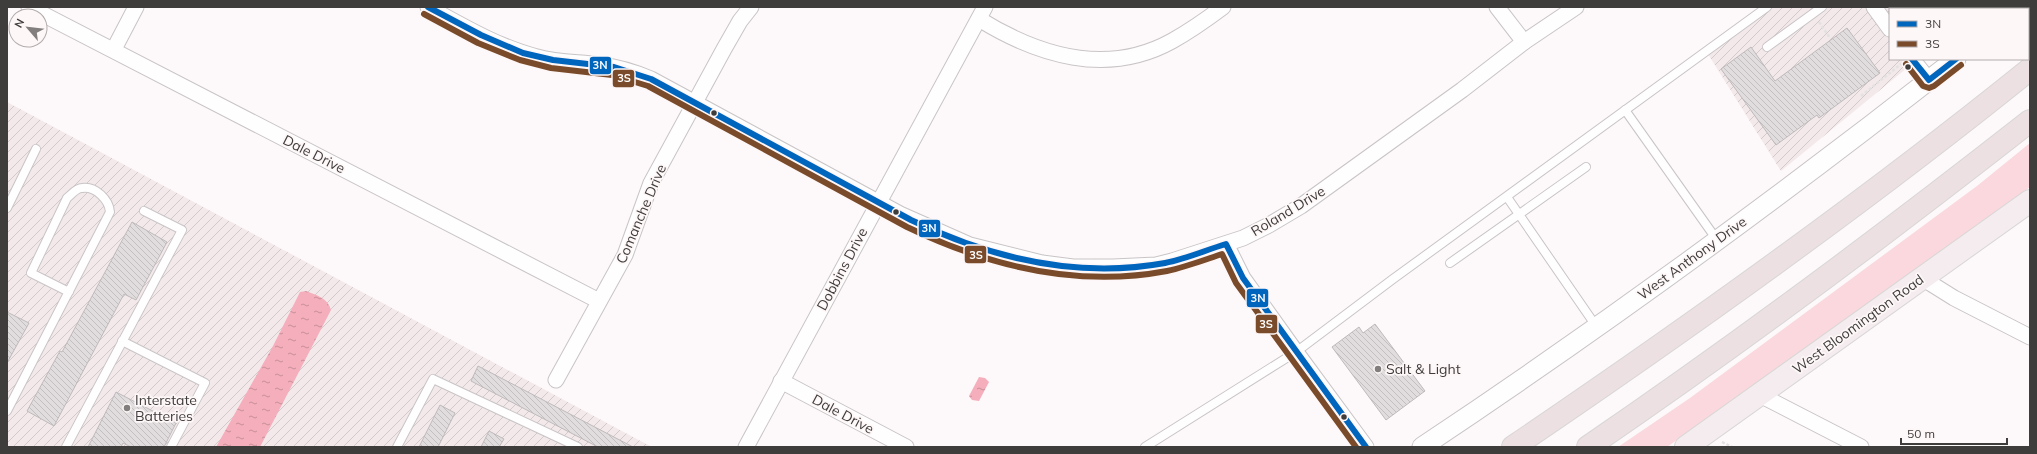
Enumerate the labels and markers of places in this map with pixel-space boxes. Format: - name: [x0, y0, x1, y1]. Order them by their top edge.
- unlabelled marker: [1903, 62, 1913, 72]
- unlabelled marker: [709, 108, 719, 118]
- unlabelled marker: [891, 207, 901, 217]
- place label: Salt & Light: [1386, 360, 1461, 378]
- marker: Salt & Light: [1373, 364, 1383, 374]
- place label: Interstate Batteries: [135, 391, 197, 425]
- marker: Interstate Batteries: [122, 403, 132, 413]
- unlabelled marker: [1339, 412, 1349, 422]

